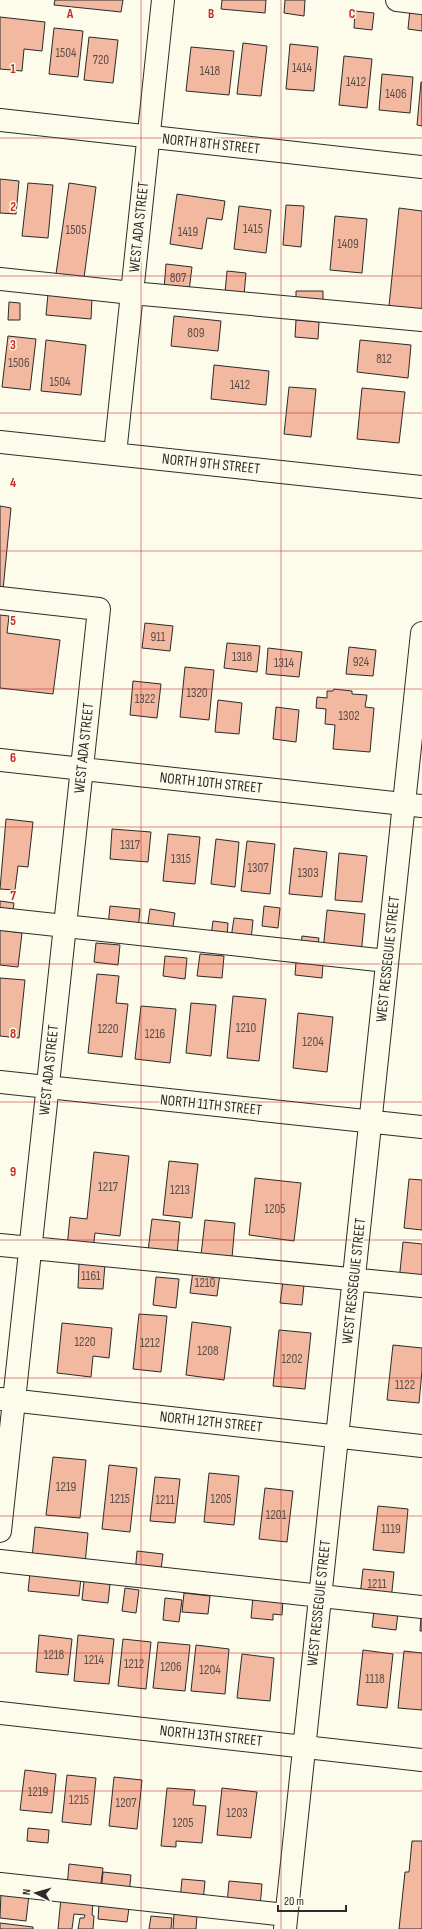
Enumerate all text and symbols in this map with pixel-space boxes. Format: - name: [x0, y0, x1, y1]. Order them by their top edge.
- text: A: [66, 6, 74, 22]
- text: B: [208, 6, 214, 22]
- text: C: [349, 6, 356, 22]
- house number: 1504: [56, 45, 77, 61]
- house number: 720: [93, 52, 109, 68]
- house number: 1414: [292, 60, 313, 76]
- text: 1: [10, 61, 16, 77]
- house number: 1418: [200, 63, 220, 79]
- house number: 1412: [346, 74, 366, 90]
- house number: 1406: [385, 86, 407, 102]
- street label: NORTH 8TH STREET: [161, 129, 261, 159]
- street label: WEST ADA STREET: [125, 181, 153, 273]
- text: 2: [10, 199, 16, 215]
- house number: 1415: [243, 221, 263, 237]
- house number: 1505: [66, 222, 86, 238]
- house number: 1419: [178, 224, 198, 240]
- house number: 1409: [337, 236, 359, 252]
- house number: 807: [170, 270, 187, 286]
- house number: 809: [187, 325, 205, 341]
- text: 3: [10, 337, 16, 353]
- house number: 812: [376, 351, 392, 367]
- house number: 1506: [8, 355, 30, 371]
- house number: 1504: [50, 374, 71, 390]
- house number: 1412: [230, 377, 250, 393]
- street label: NORTH 9TH STREET: [161, 449, 261, 479]
- text: 4: [10, 475, 16, 491]
- text: 5: [10, 613, 16, 629]
- house number: 911: [151, 629, 166, 645]
- house number: 1318: [232, 649, 252, 665]
- house number: 924: [353, 654, 370, 670]
- house number: 1314: [274, 655, 295, 671]
- house number: 1320: [186, 685, 208, 701]
- house number: 1322: [135, 691, 155, 707]
- street label: WEST ADA STREET: [70, 702, 98, 794]
- house number: 1302: [338, 708, 360, 724]
- text: 6: [10, 750, 16, 766]
- street label: NORTH 10TH STREET: [159, 768, 263, 798]
- house number: 1317: [120, 837, 141, 853]
- house number: 1315: [171, 851, 191, 867]
- house number: 1307: [248, 860, 269, 876]
- house number: 1303: [297, 865, 319, 881]
- text: 7: [10, 888, 16, 904]
- street label: WEST RESSEGUIE STREET: [372, 895, 404, 1023]
- house number: 1210: [236, 1020, 256, 1036]
- house number: 1220: [97, 1021, 119, 1037]
- street label: WEST ADA STREET: [35, 1024, 63, 1116]
- text: 8: [10, 1026, 16, 1042]
- house number: 1216: [145, 1026, 165, 1042]
- house number: 1204: [302, 1034, 324, 1050]
- street label: NORTH 11TH STREET: [159, 1090, 263, 1120]
- text: 9: [10, 1164, 16, 1180]
- house number: 1217: [98, 1179, 119, 1195]
- house number: 1213: [170, 1182, 190, 1198]
- house number: 1205: [264, 1201, 286, 1217]
- street label: WEST RESSEGUIE STREET: [338, 1217, 370, 1345]
- house number: 1161: [81, 1268, 101, 1284]
- house number: 1210: [195, 1275, 215, 1291]
- house number: 1220: [74, 1334, 96, 1350]
- house number: 1212: [140, 1335, 160, 1351]
- house number: 1208: [197, 1343, 219, 1359]
- house number: 1202: [281, 1351, 303, 1367]
- house number: 1122: [395, 1377, 415, 1393]
- street label: NORTH 12TH STREET: [159, 1407, 263, 1437]
- house number: 1219: [56, 1479, 76, 1495]
- house number: 1215: [110, 1491, 130, 1507]
- house number: 1205: [210, 1491, 232, 1507]
- house number: 1211: [155, 1492, 175, 1508]
- house number: 1201: [266, 1507, 287, 1523]
- house number: 1119: [381, 1521, 401, 1537]
- street label: WEST RESSEGUIE STREET: [303, 1539, 335, 1667]
- house number: 1211: [367, 1576, 387, 1592]
- house number: 1218: [44, 1647, 64, 1663]
- house number: 1214: [84, 1652, 105, 1668]
- house number: 1212: [124, 1656, 144, 1672]
- house number: 1206: [160, 1659, 182, 1675]
- house number: 1204: [199, 1662, 221, 1678]
- house number: 1118: [365, 1671, 385, 1687]
- street label: NORTH 13TH STREET: [159, 1721, 263, 1751]
- house number: 1219: [28, 1784, 48, 1800]
- house number: 1215: [69, 1792, 89, 1808]
- house number: 1207: [115, 1795, 137, 1811]
- house number: 1203: [226, 1805, 248, 1821]
- house number: 1205: [172, 1815, 194, 1831]
- north arrow: [16, 1873, 56, 1913]
- scale bar: [278, 1887, 346, 1913]
- text: N: [20, 1888, 33, 1896]
- text: 20 m: [284, 1894, 304, 1909]

